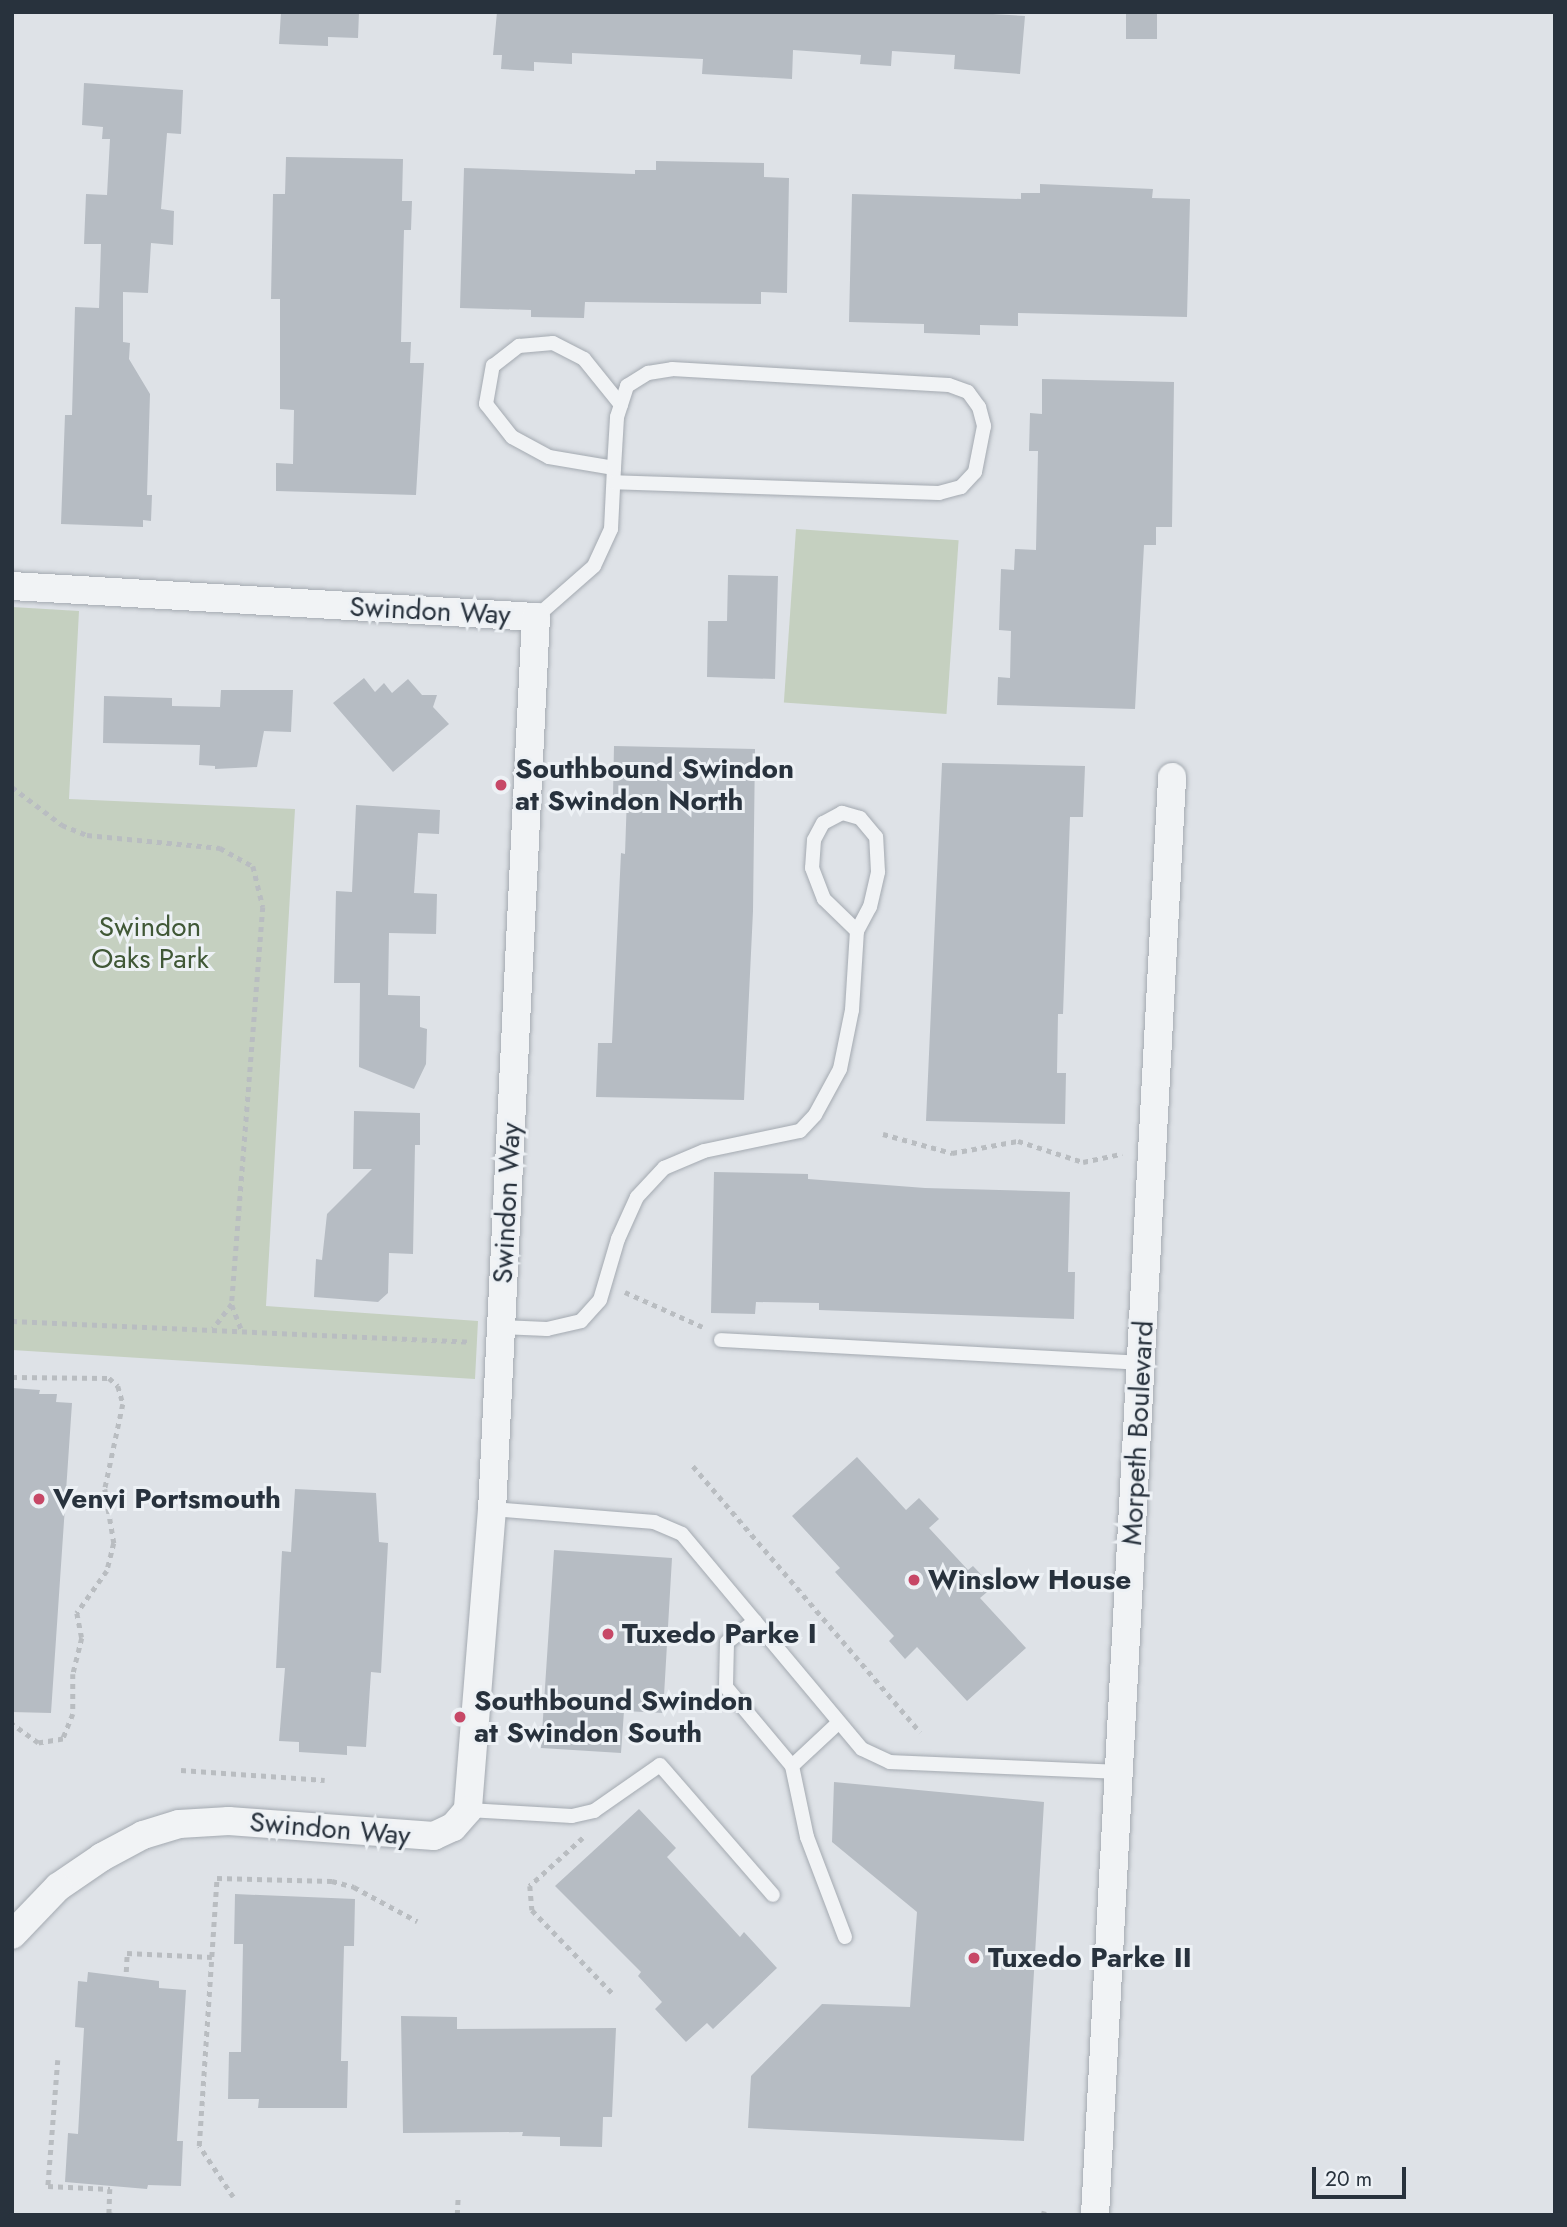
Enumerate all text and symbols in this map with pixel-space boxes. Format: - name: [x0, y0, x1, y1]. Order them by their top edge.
- street label: Swindon Way: [349, 590, 511, 632]
- place label: Southbound Swindon at Swindon North: [515, 752, 794, 818]
- marker: Southbound Swindon at Swindon North: [493, 777, 509, 793]
- park label: Swindon Oaks Park: [91, 910, 209, 976]
- street label: Swindon Way: [486, 1122, 528, 1284]
- street label: Morpeth Boulevard: [1115, 1320, 1161, 1546]
- place label: Venvi Portsmouth: [53, 1482, 281, 1516]
- marker: Venvi Portsmouth: [31, 1491, 47, 1507]
- place label: Winslow House: [928, 1563, 1131, 1597]
- marker: Winslow House: [906, 1572, 922, 1588]
- place label: Tuxedo Parke I: [622, 1617, 817, 1651]
- marker: Tuxedo Parke I: [600, 1626, 616, 1642]
- place label: Southbound Swindon at Swindon South: [474, 1684, 753, 1750]
- marker: Southbound Swindon at Swindon South: [452, 1709, 468, 1725]
- street label: Swindon Way: [248, 1805, 412, 1853]
- place label: Tuxedo Parke II: [988, 1941, 1192, 1975]
- marker: Tuxedo Parke II: [966, 1950, 982, 1966]
- scale bar: [1315, 2154, 1410, 2198]
- text: 20 m: [1325, 2164, 1372, 2194]

